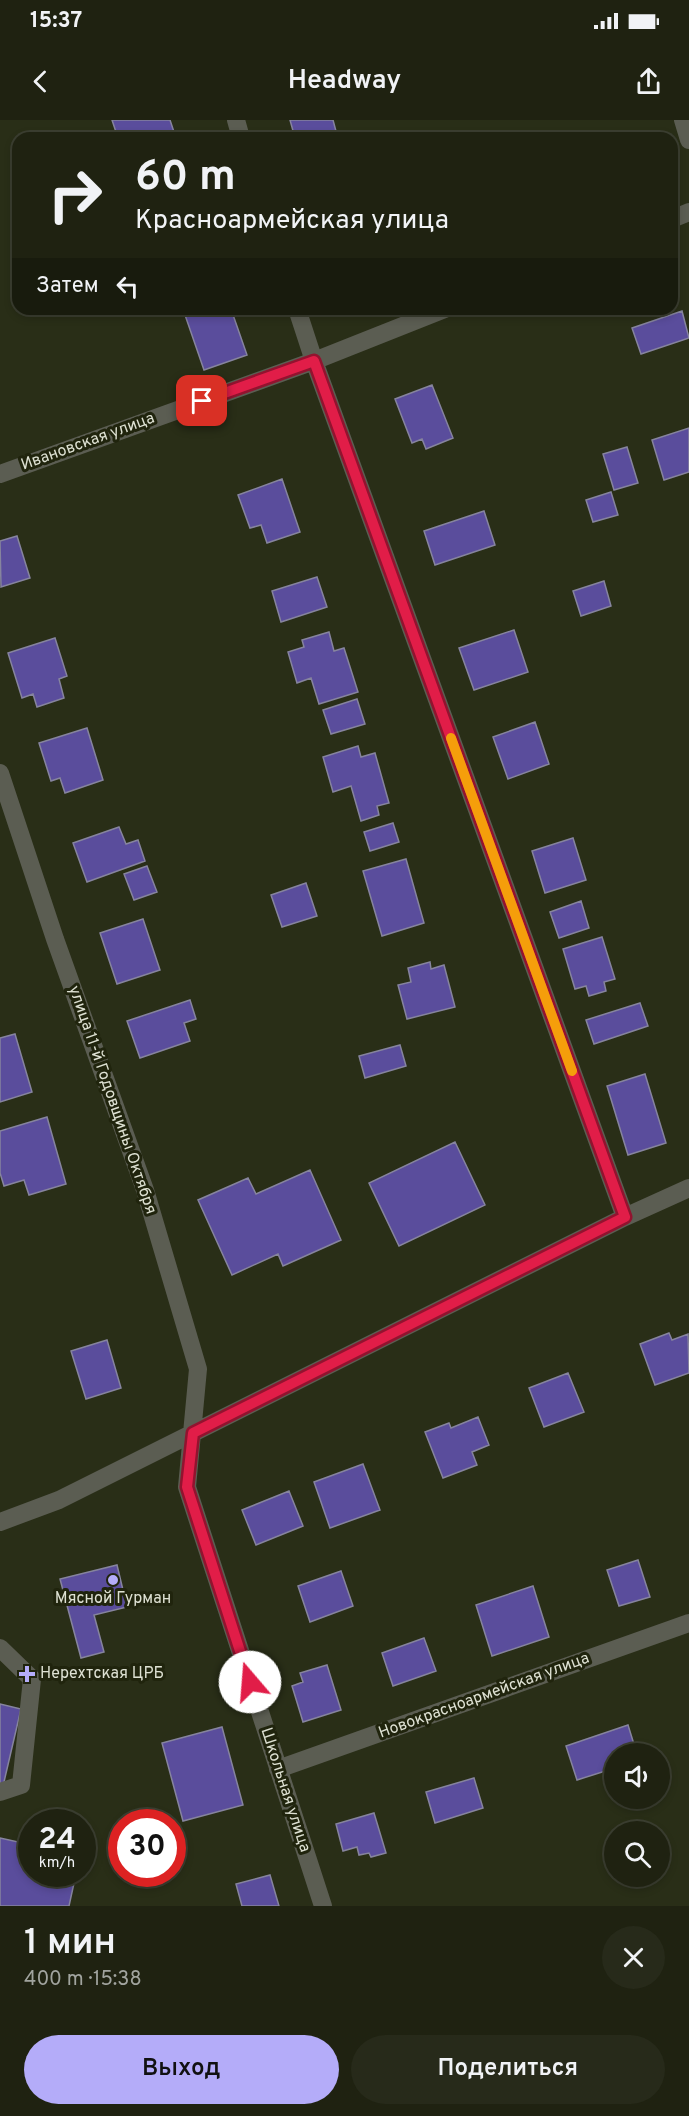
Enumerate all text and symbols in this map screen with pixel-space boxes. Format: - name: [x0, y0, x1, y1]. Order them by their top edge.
- text: 15:37: [30, 8, 82, 35]
- text: Headway: [288, 64, 401, 98]
- icon: back: [24, 65, 57, 98]
- icon: share: [632, 65, 665, 98]
- text: 60 m: [135, 152, 236, 205]
- icon: right: [36, 156, 114, 234]
- text: Красноармейская улица: [135, 204, 449, 238]
- icon: left: [111, 270, 144, 303]
- text: Затем: [36, 273, 99, 300]
- pin: [176, 375, 227, 426]
- icon: arrive: [185, 384, 218, 417]
- street label: Ивановская улица: [18, 409, 158, 475]
- street label: улица 11-й Годовщины Октября: [63, 983, 161, 1217]
- marker: Мясной Гурман: [106, 1573, 120, 1587]
- place label: Мясной Гурман: [55, 1589, 171, 1609]
- street label: Новокрасноармейская улица: [376, 1648, 592, 1744]
- position arrow: [218, 1650, 282, 1714]
- place label: Нерехтская ЦРБ: [40, 1664, 164, 1684]
- marker: Нерехтская ЦРБ: [18, 1665, 36, 1683]
- street label: Школьная улица: [255, 1725, 315, 1855]
- map controls: [604, 1743, 670, 1887]
- button: sound: [604, 1743, 670, 1809]
- speed limit sign: 30: [108, 1809, 186, 1887]
- button: search: [604, 1821, 670, 1887]
- text: 24: [38, 1822, 76, 1859]
- text: km/h: [39, 1854, 75, 1873]
- text: 1 мин: [24, 1921, 116, 1967]
- button: close: [602, 1926, 665, 1989]
- text: 400 m · 15:38: [24, 1967, 142, 1993]
- button: Выход: [24, 2035, 339, 2104]
- button: Поделиться: [351, 2035, 665, 2104]

